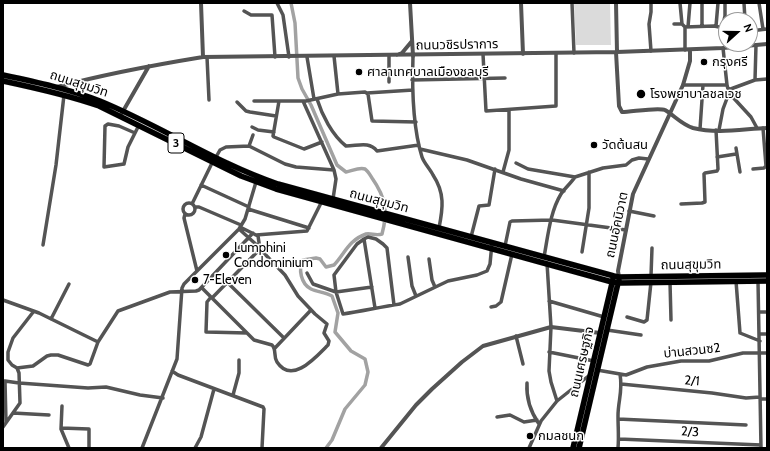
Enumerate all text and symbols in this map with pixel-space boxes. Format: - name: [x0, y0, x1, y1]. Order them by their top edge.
- north arrow: [718, 12, 758, 52]
- text: N: [740, 22, 756, 34]
- street label: ถนนวชิรปราการ: [416, 36, 498, 54]
- place label: กรุงศรี: [712, 54, 748, 70]
- marker: กรุงศรี: [699, 57, 709, 67]
- place label: ศาลาเทศบาลเมืองชลบุรี: [367, 64, 489, 80]
- street label: ถนนสุขุมวิท: [48, 67, 110, 101]
- marker: ศาลาเทศบาลเมืองชลบุรี: [354, 67, 364, 77]
- place label: โรงพยาบาลชลเวช: [650, 86, 742, 102]
- marker: โรงพยาบาลชลเวช: [635, 88, 647, 100]
- road number: 3: [168, 133, 184, 153]
- place label: วัดต้นสน: [602, 137, 648, 153]
- marker: วัดต้นสน: [589, 140, 599, 150]
- street label: ถนนสุขุมวิท: [348, 186, 410, 216]
- street label: ถนนอัคนิวาต: [602, 191, 632, 259]
- place label: Lumphini Condominium: [234, 240, 313, 271]
- marker: Lumphini Condominium: [221, 250, 231, 260]
- street label: ถนนสุขุมวิท: [661, 257, 721, 273]
- place label: 7-Eleven: [203, 272, 252, 288]
- marker: 7-Eleven: [190, 275, 200, 285]
- street label: ถนนเศรษฐกิจ: [566, 325, 598, 399]
- street label: บ่านสวนซ2: [663, 340, 721, 362]
- street label: 2/1: [684, 373, 700, 389]
- street label: 2/3: [681, 424, 699, 440]
- place label: กมลชนก: [538, 428, 584, 444]
- marker: กมลชนก: [525, 431, 535, 441]

